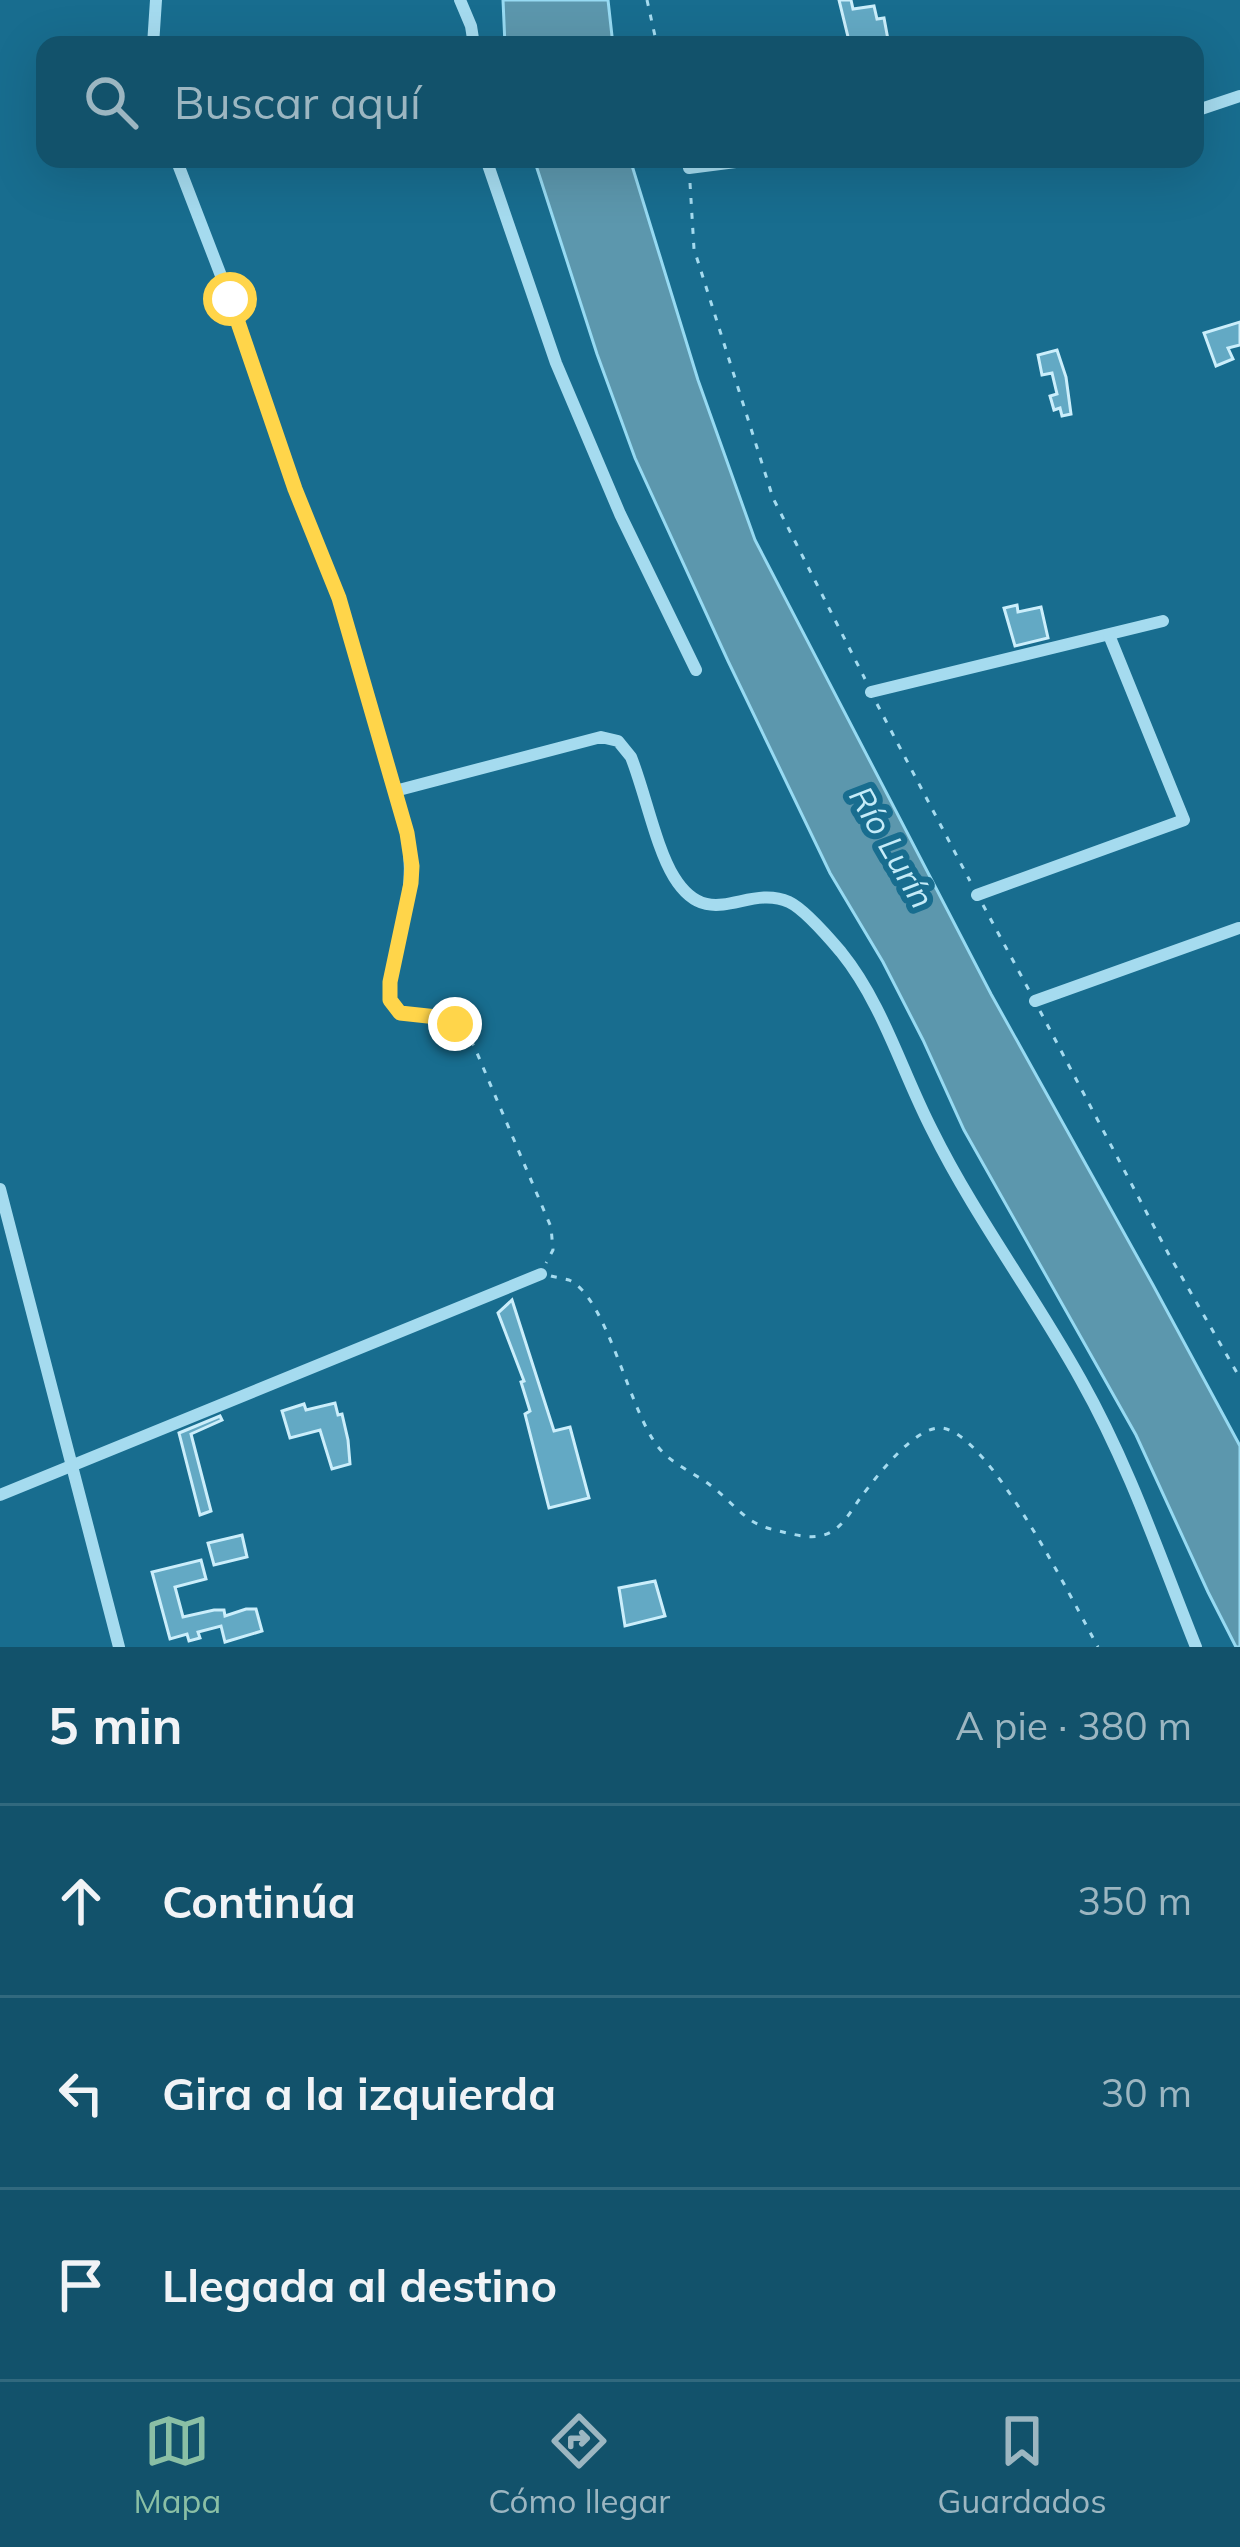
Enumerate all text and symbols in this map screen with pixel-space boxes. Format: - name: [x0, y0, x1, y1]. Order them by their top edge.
- search box: [36, 36, 1204, 168]
- icon: search: [78, 69, 144, 135]
- text: Buscar aquí: [174, 74, 421, 130]
- route start: [203, 272, 257, 326]
- water label: Río Lurín: [841, 778, 944, 915]
- route end: [428, 997, 482, 1051]
- text: 5 min: [48, 1693, 183, 1757]
- text: A pie · 380 m: [955, 1701, 1192, 1750]
- icon: ahead: [48, 1868, 114, 1934]
- text: Continúa: [162, 1873, 356, 1929]
- text: 350 m: [1077, 1876, 1192, 1925]
- icon: left: [48, 2060, 114, 2126]
- text: Gira a la izquierda: [162, 2065, 556, 2121]
- text: 30 m: [1101, 2068, 1192, 2117]
- icon: arrive: [48, 2252, 114, 2318]
- text: Llegada al destino: [162, 2257, 557, 2313]
- tab: Mapa: [133, 2408, 221, 2521]
- tab: Cómo llegar: [488, 2408, 670, 2521]
- tab: Guardados: [937, 2408, 1107, 2521]

